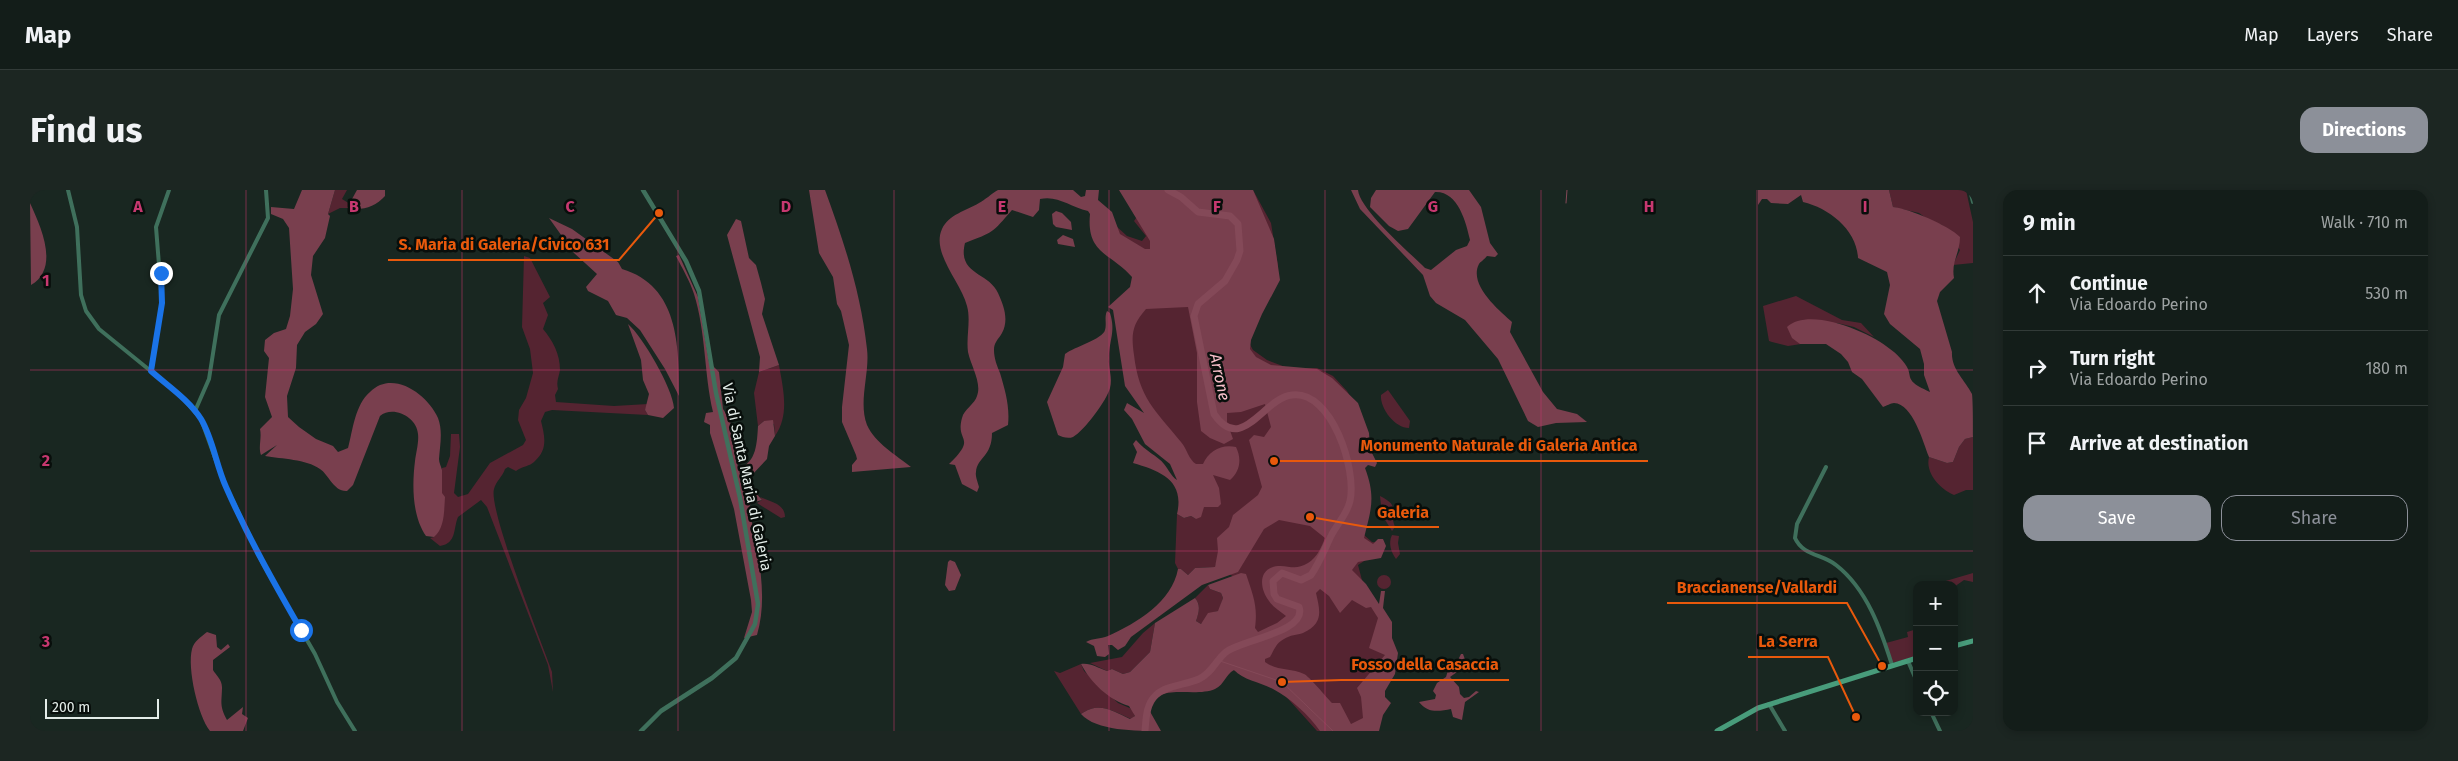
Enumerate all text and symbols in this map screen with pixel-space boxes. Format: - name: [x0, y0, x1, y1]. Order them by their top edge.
- text: Map: [25, 21, 71, 49]
- text: Map: [2244, 24, 2279, 46]
- text: Layers: [2307, 24, 2359, 46]
- text: Share: [2387, 24, 2433, 46]
- button: Directions: [2300, 107, 2428, 153]
- text: Find us: [30, 109, 142, 151]
- text: A: [132, 197, 143, 216]
- text: B: [349, 197, 359, 216]
- text: C: [565, 197, 575, 216]
- text: D: [781, 197, 791, 216]
- text: E: [998, 197, 1006, 216]
- text: F: [1213, 197, 1221, 216]
- text: G: [1428, 197, 1438, 216]
- text: H: [1644, 197, 1654, 216]
- text: I: [1863, 197, 1867, 216]
- text: 9 min: [2023, 210, 2076, 236]
- text: Walk · 710 m: [2321, 213, 2408, 232]
- callout: S. Maria di Galeria/Civico 631: [388, 229, 619, 260]
- text: S. Maria di Galeria/Civico 631: [399, 235, 609, 254]
- route end: [150, 262, 173, 285]
- text: 1: [42, 271, 50, 290]
- text: Continue: [2070, 272, 2148, 295]
- icon: ahead: [2023, 279, 2051, 307]
- text: 530 m: [2365, 284, 2408, 303]
- text: Via Edoardo Perino: [2070, 295, 2208, 314]
- text: Turn right: [2070, 347, 2155, 370]
- water label: Arrone: [1206, 351, 1234, 402]
- icon: right: [2023, 354, 2051, 382]
- text: 180 m: [2365, 359, 2408, 378]
- text: Via Edoardo Perino: [2070, 370, 2208, 389]
- street label: Via di Santa Maria di Galeria: [718, 381, 776, 573]
- icon: arrive: [2023, 429, 2051, 457]
- callout: Monumento Naturale di Galeria Antica: [1351, 430, 1648, 461]
- text: Arrive at destination: [2070, 432, 2249, 455]
- text: Monumento Naturale di Galeria Antica: [1361, 436, 1638, 455]
- text: 2: [42, 451, 50, 470]
- button: Save: [2023, 495, 2211, 541]
- button: Share: [2221, 495, 2408, 541]
- callout: Galeria: [1367, 496, 1439, 527]
- text: Galeria: [1377, 503, 1429, 522]
- callout: Braccianense/Vallardi: [1667, 572, 1847, 603]
- text: Braccianense/Vallardi: [1677, 578, 1837, 597]
- map controls: [1913, 581, 1958, 716]
- button: +: [1913, 581, 1958, 626]
- route start: [290, 619, 313, 642]
- callout: La Serra: [1748, 626, 1828, 657]
- button: −: [1913, 626, 1958, 671]
- text: 3: [41, 632, 50, 651]
- text: La Serra: [1758, 632, 1818, 651]
- callout: Fosso della Casaccia: [1341, 649, 1509, 680]
- text: Fosso della Casaccia: [1351, 655, 1499, 674]
- button: locate: [1913, 671, 1958, 716]
- scale bar: [45, 696, 159, 719]
- text: 200 m: [52, 699, 90, 716]

